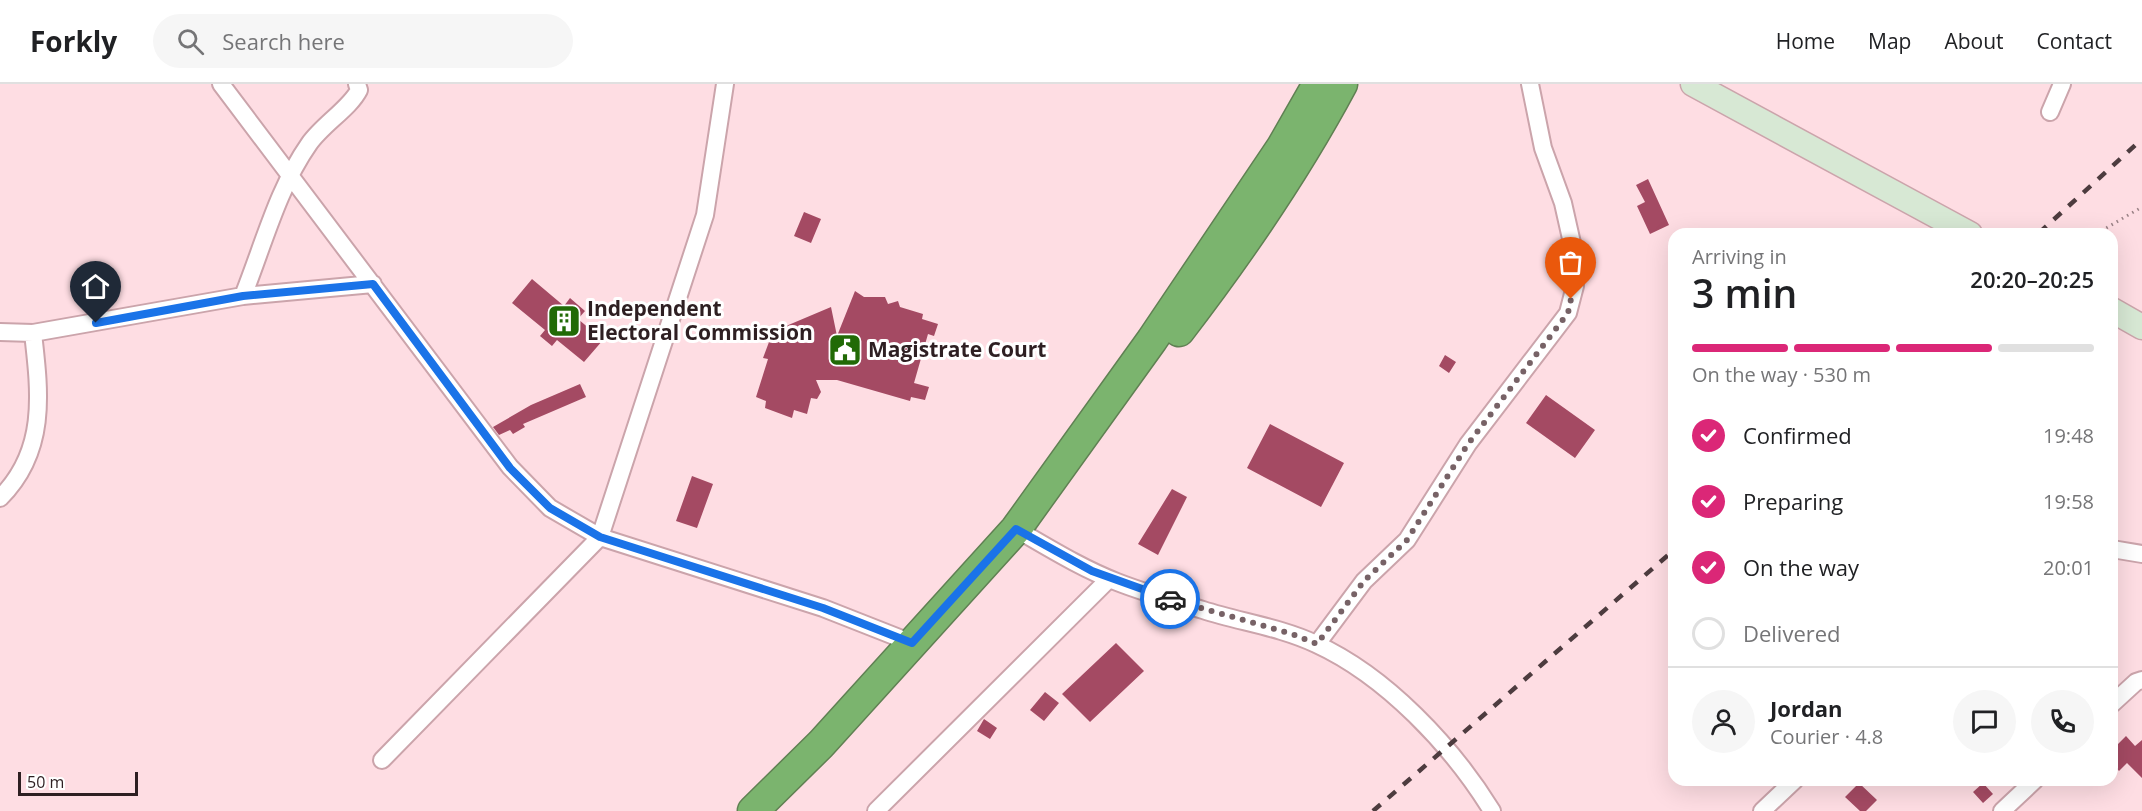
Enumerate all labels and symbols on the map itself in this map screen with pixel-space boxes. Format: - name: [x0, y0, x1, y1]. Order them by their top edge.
- pin: [1545, 237, 1596, 299]
- pin: [70, 261, 121, 323]
- place label: Independent Electoral Commission: [587, 294, 813, 346]
- building icon: Independent Electoral Commission: [546, 303, 582, 339]
- public building icon: Magistrate Court: [827, 332, 863, 368]
- place label: Magistrate Court: [868, 335, 1046, 363]
- courier: [1140, 569, 1200, 629]
- scale bar: [18, 769, 138, 796]

